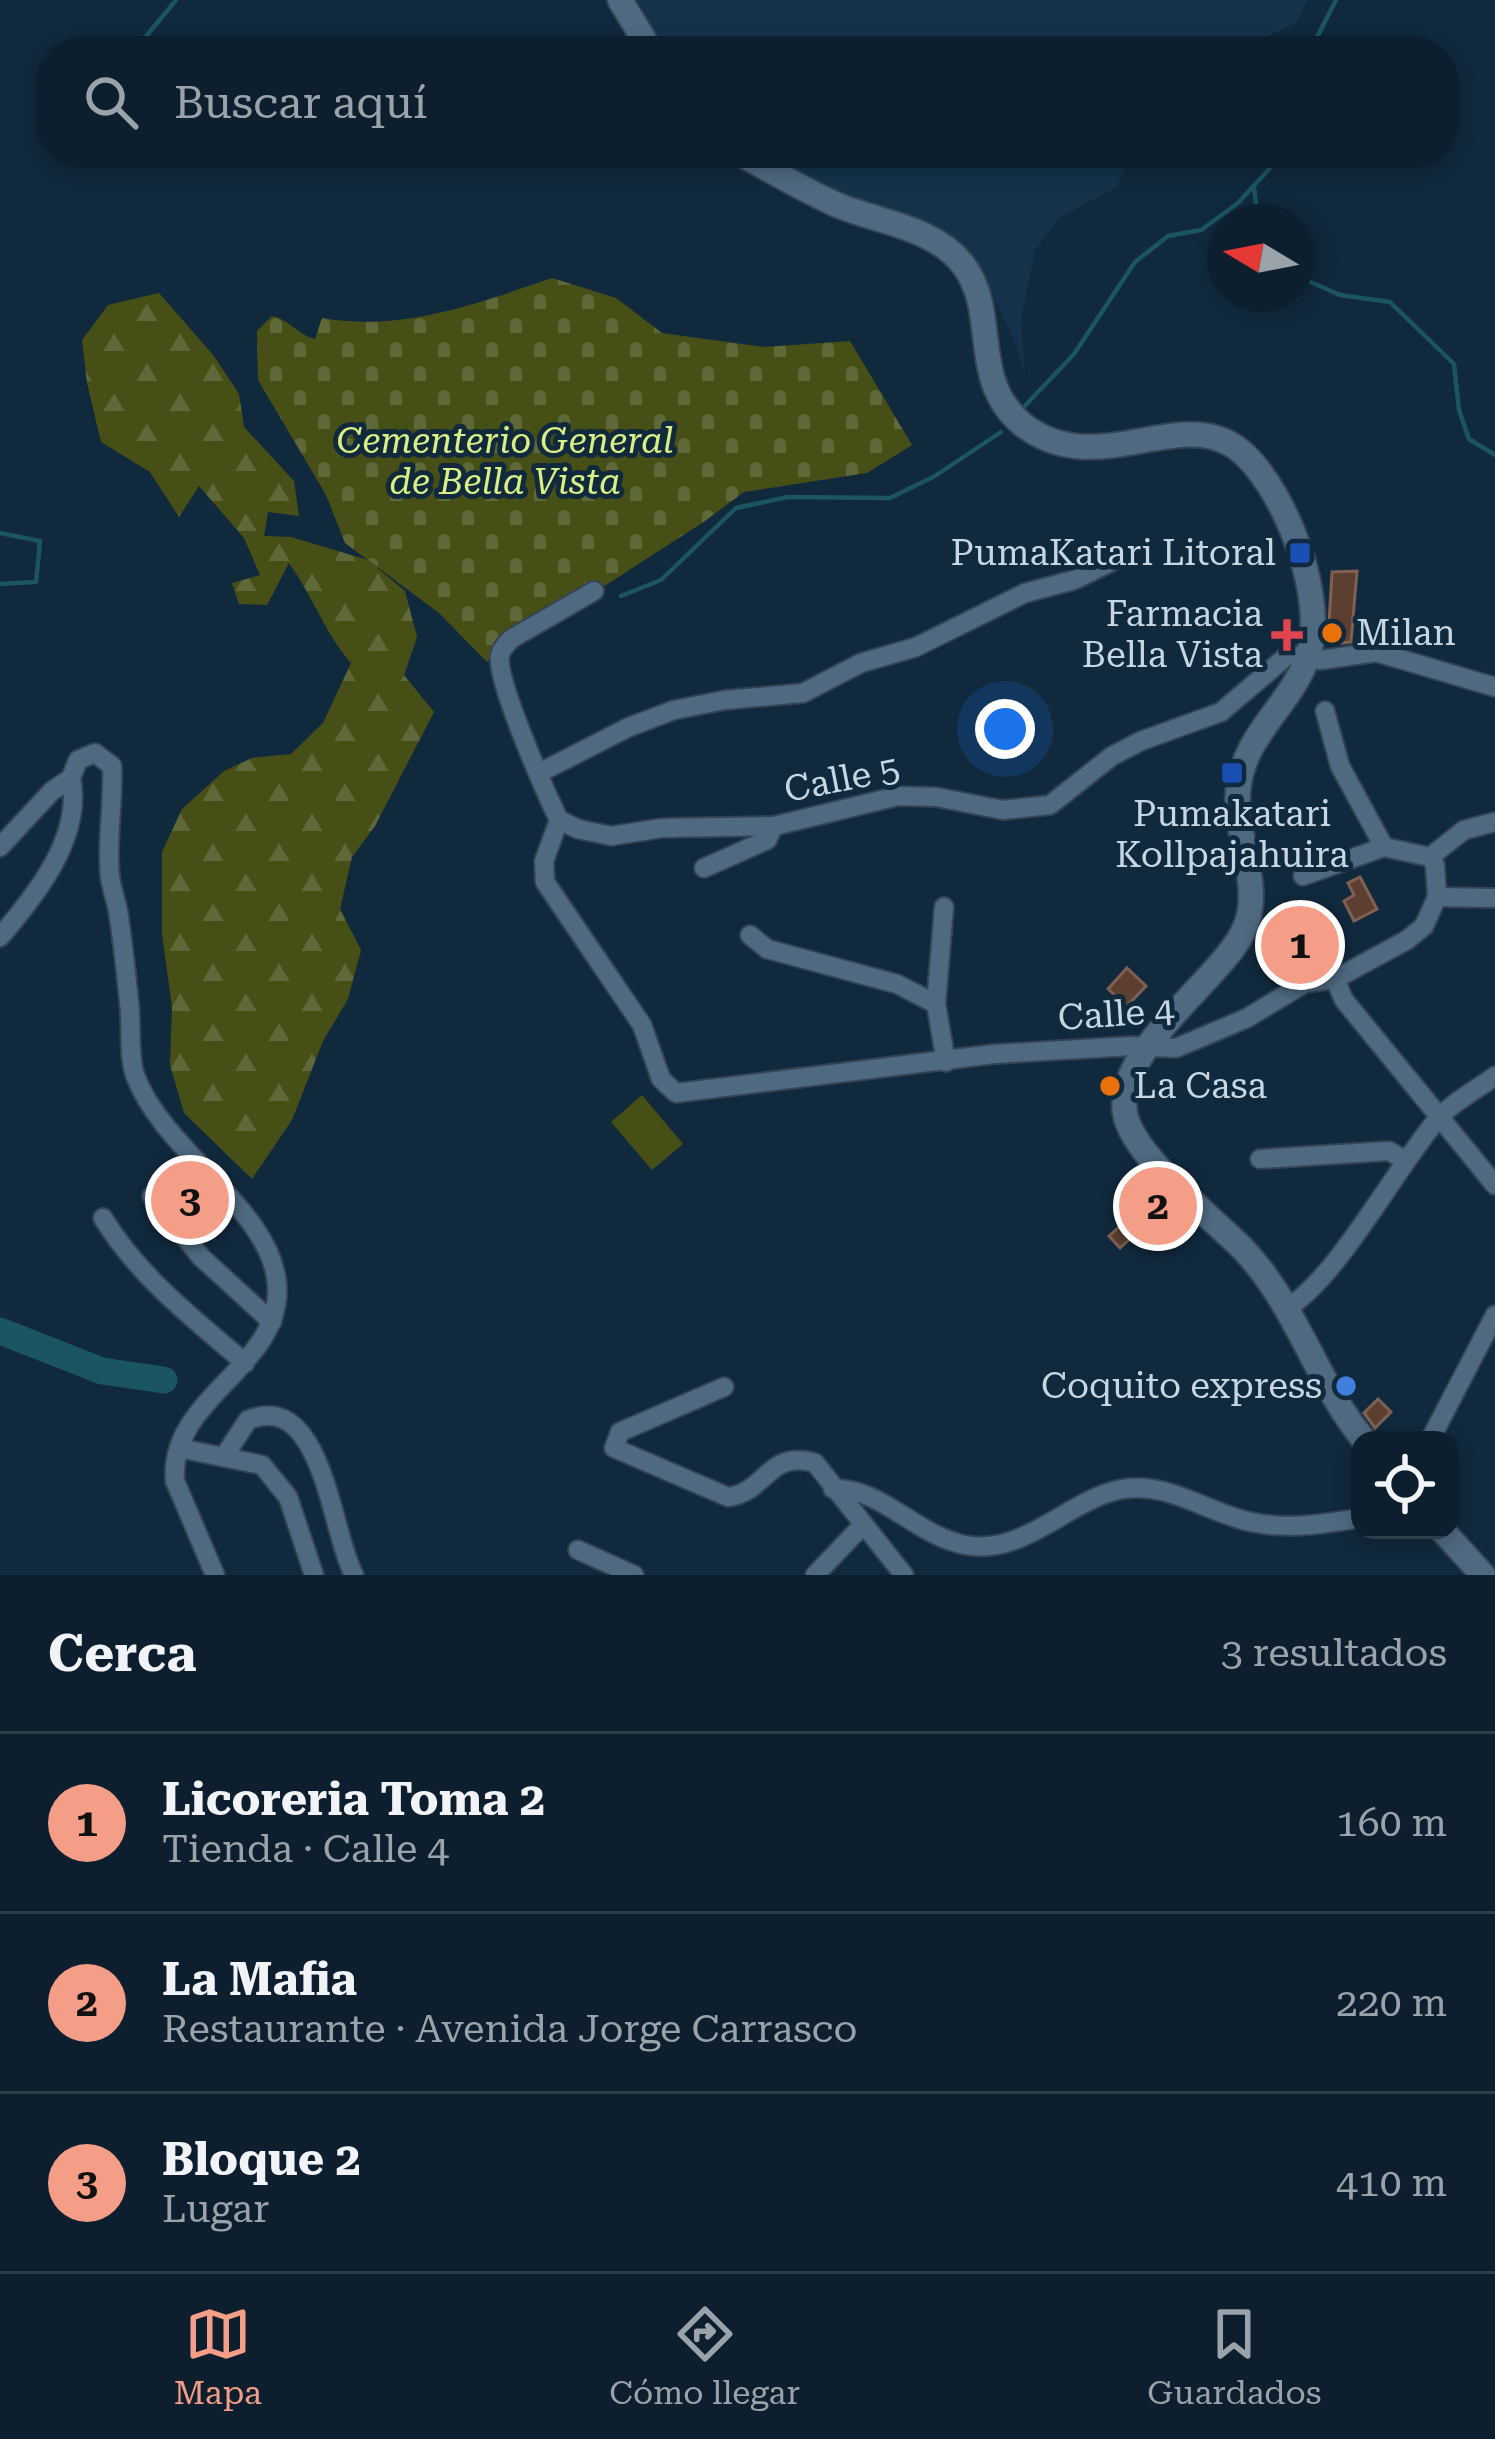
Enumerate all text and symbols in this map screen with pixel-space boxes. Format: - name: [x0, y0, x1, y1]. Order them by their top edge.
- search box: [36, 36, 1459, 168]
- icon: search: [78, 69, 144, 135]
- text: Buscar aquí: [174, 76, 427, 129]
- north arrow: [1207, 204, 1315, 312]
- park label: Cementerio General de Bella Vista: [337, 420, 673, 503]
- place label: PumaKatari Litoral: [951, 532, 1276, 574]
- marker: PumaKatari Litoral: [1287, 540, 1313, 566]
- place label: Farmacia Bella Vista: [1082, 593, 1263, 676]
- place label: Milan: [1356, 612, 1456, 654]
- marker: Milan: [1319, 620, 1345, 646]
- marker: Farmacia Bella Vista: [1274, 622, 1300, 648]
- your location: [975, 699, 1035, 759]
- street label: Calle 5: [781, 747, 903, 811]
- marker: Pumakatari Kollpajahuira: [1219, 760, 1245, 786]
- place label: Pumakatari Kollpajahuira: [1115, 793, 1349, 876]
- pin: 1: [1261, 900, 1339, 990]
- street label: Calle 4: [1056, 989, 1176, 1039]
- place label: La Casa: [1134, 1065, 1268, 1107]
- marker: La Casa: [1097, 1073, 1123, 1099]
- pin: 3: [151, 1155, 229, 1245]
- pin: 2: [1119, 1161, 1197, 1251]
- place label: Coquito express: [1041, 1365, 1322, 1407]
- marker: Coquito express: [1333, 1373, 1359, 1399]
- map controls: [1351, 1431, 1459, 1539]
- button: locate: [1351, 1431, 1459, 1539]
- text: Cerca: [48, 1624, 197, 1683]
- text: 3 resultados: [1221, 1630, 1447, 1676]
- text: Licoreria Toma 2: [162, 1773, 545, 1826]
- text: 1: [76, 1800, 98, 1846]
- text: 160 m: [1336, 1800, 1447, 1846]
- text: Tienda · Calle 4: [162, 1826, 449, 1872]
- text: La Mafia: [162, 1953, 357, 2006]
- text: 2: [76, 1980, 98, 2026]
- text: 220 m: [1336, 1980, 1447, 2026]
- text: Restaurante · Avenida Jorge Carrasco: [162, 2006, 857, 2052]
- text: Bloque 2: [162, 2133, 361, 2186]
- text: 3: [76, 2160, 98, 2206]
- text: 410 m: [1336, 2160, 1447, 2206]
- text: Lugar: [162, 2186, 269, 2232]
- tab: Mapa: [174, 2301, 262, 2412]
- tab: Cómo llegar: [609, 2301, 800, 2412]
- tab: Guardados: [1147, 2301, 1321, 2412]

